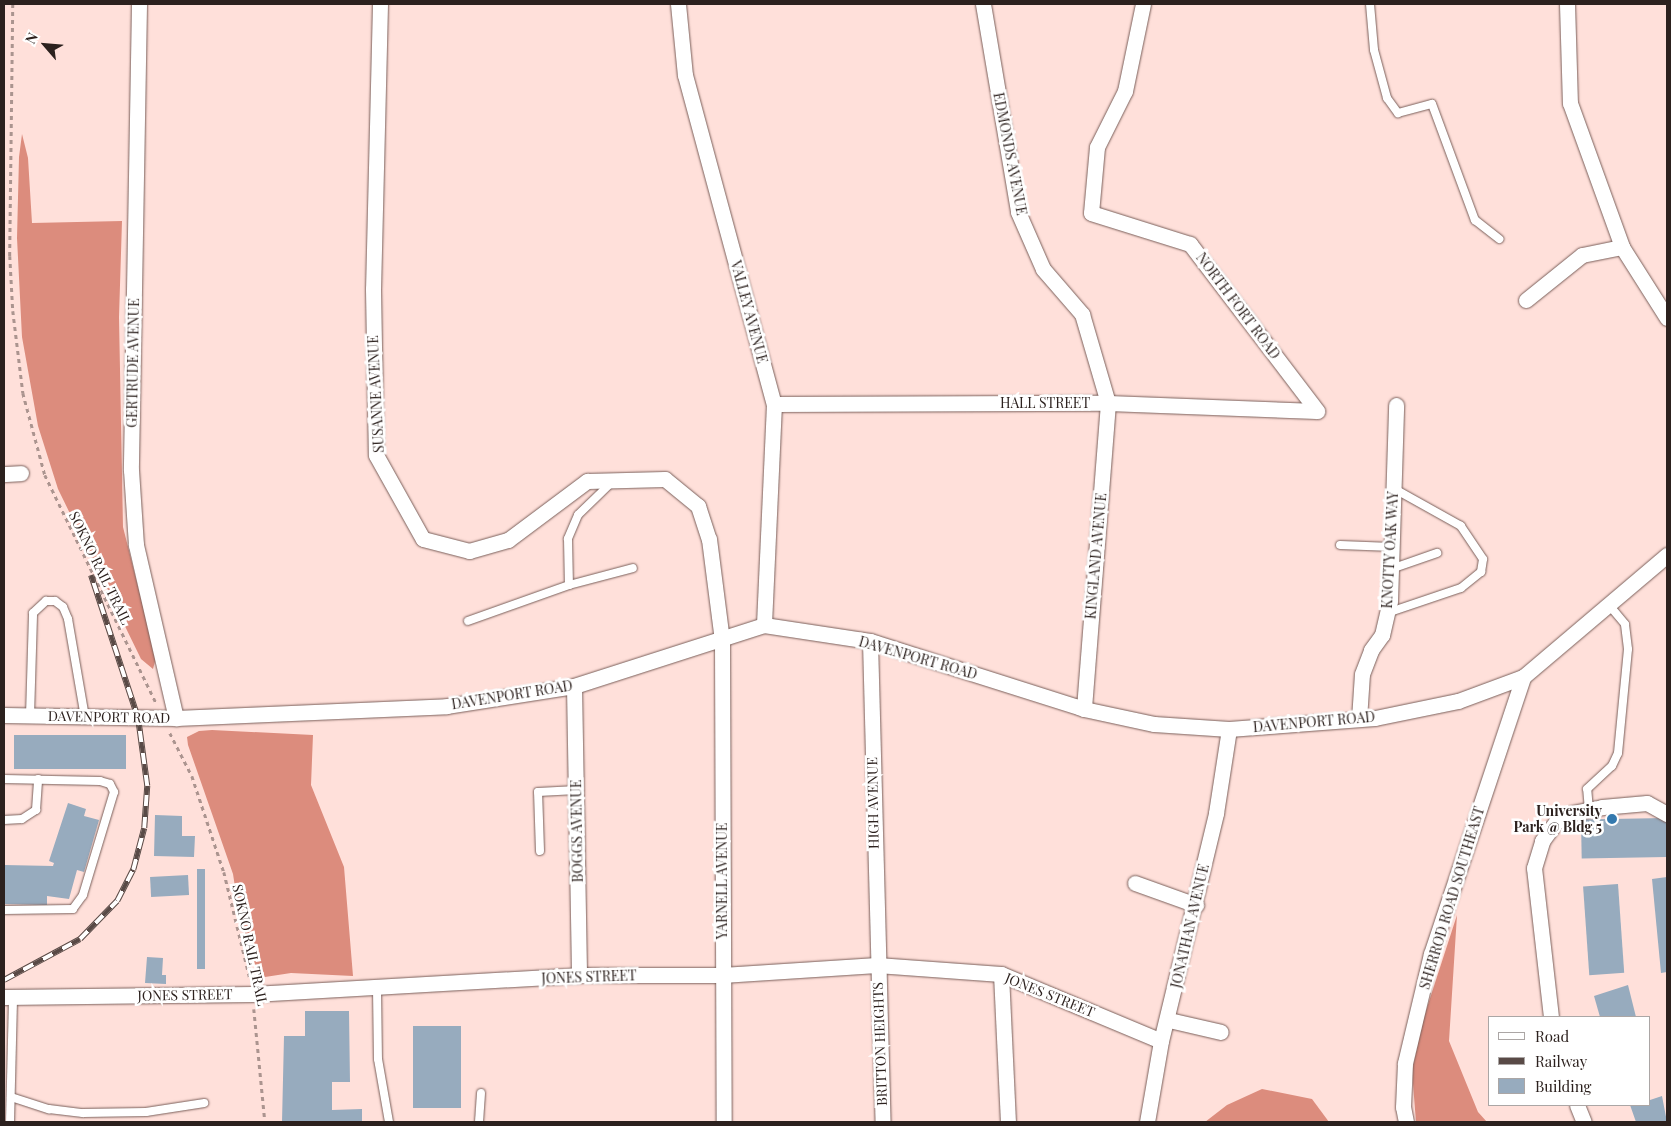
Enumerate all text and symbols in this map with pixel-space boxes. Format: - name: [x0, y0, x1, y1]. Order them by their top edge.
- north arrow: [20, 20, 70, 70]
- text: N: [20, 29, 42, 47]
- street label: EDMONDS AVENUE: [990, 91, 1030, 217]
- street label: NORTH FORT ROAD: [1192, 249, 1284, 363]
- street label: VALLEY AVENUE: [727, 258, 771, 366]
- street label: GERTRUDE AVENUE: [123, 298, 143, 428]
- street label: SUSANNE AVENUE: [365, 334, 387, 454]
- street label: HALL STREET: [1000, 395, 1090, 411]
- street label: KNOTTY OAK WAY: [1379, 491, 1401, 609]
- street label: KINGLAND AVENUE: [1082, 492, 1110, 620]
- street label: SOKNO RAIL TRAIL: [65, 509, 135, 627]
- street label: DAVENPORT ROAD: [857, 633, 979, 683]
- street label: DAVENPORT ROAD: [450, 677, 574, 713]
- street label: DAVENPORT ROAD: [48, 708, 170, 726]
- street label: DAVENPORT ROAD: [1252, 708, 1376, 736]
- street label: HIGH AVENUE: [864, 757, 882, 849]
- street label: BOGGS AVENUE: [568, 779, 586, 883]
- place label: University Park @ Bldg 5: [1513, 803, 1602, 836]
- street label: SHERROD ROAD SOUTHEAST: [1416, 805, 1488, 991]
- marker: University Park @ Bldg 5: [1606, 813, 1618, 825]
- street label: YARNELL AVENUE: [714, 823, 730, 939]
- street label: JONATHAN AVENUE: [1168, 862, 1212, 990]
- street label: SOKNO RAIL TRAIL: [229, 883, 271, 1007]
- street label: JONES STREET: [541, 967, 637, 987]
- street label: JONES STREET: [1003, 969, 1097, 1021]
- street label: BRITTON HEIGHTS: [869, 982, 891, 1106]
- street label: JONES STREET: [137, 986, 233, 1004]
- legend: [1488, 1016, 1651, 1106]
- text: Road: [1535, 1026, 1569, 1046]
- text: Railway: [1535, 1051, 1587, 1071]
- text: Building: [1535, 1076, 1591, 1096]

